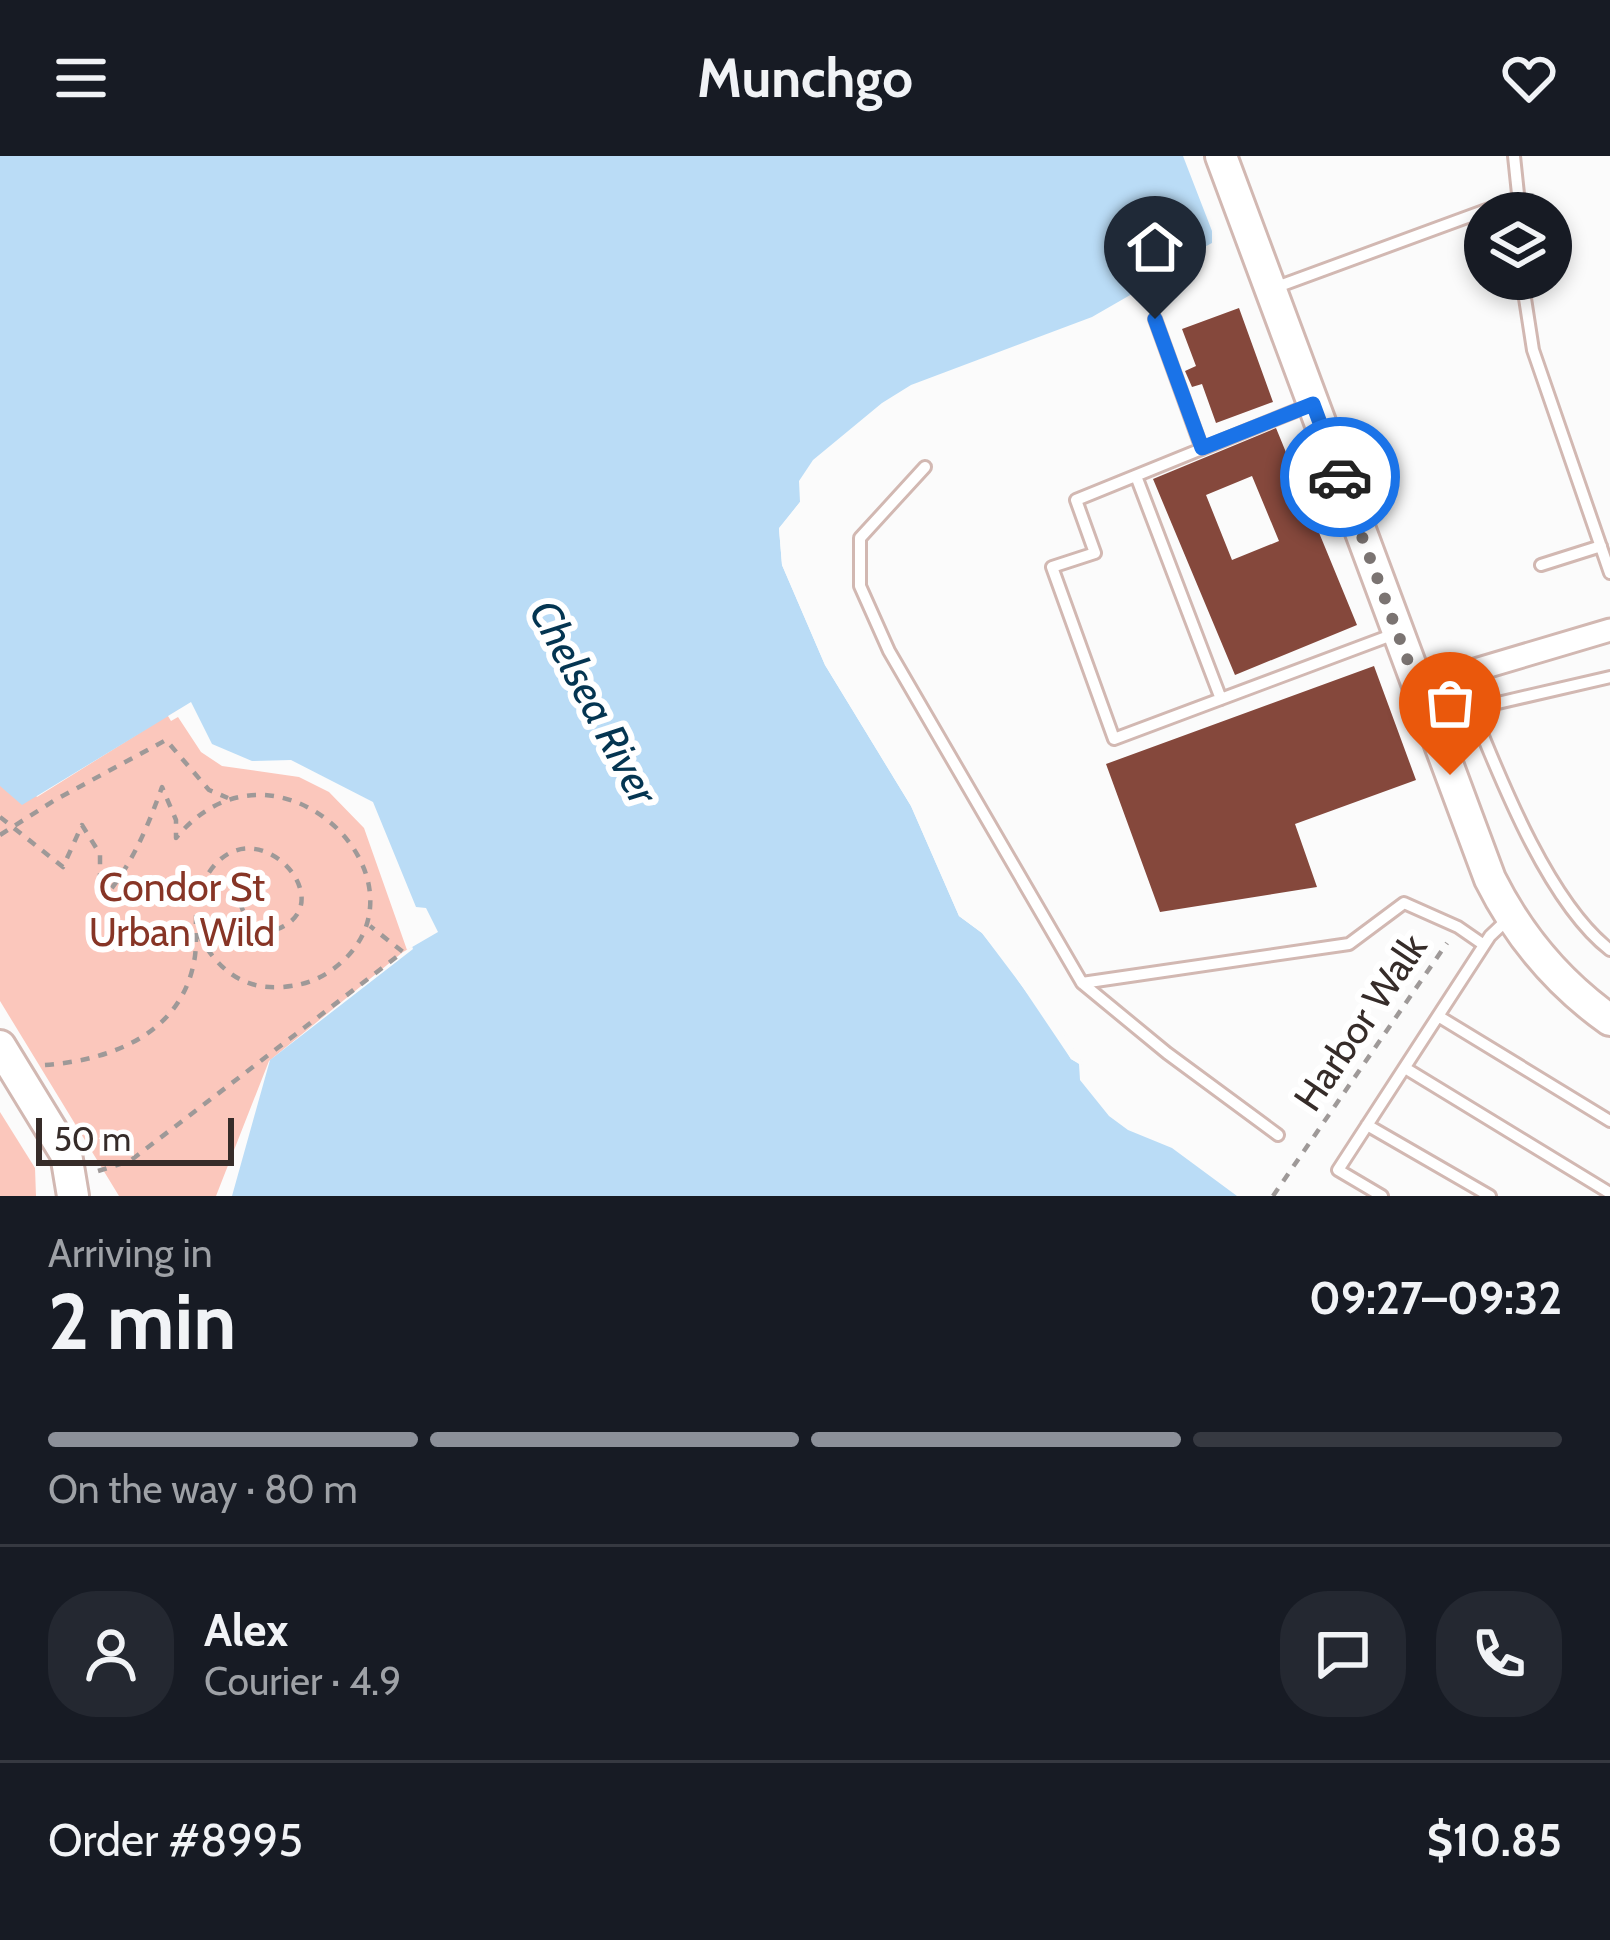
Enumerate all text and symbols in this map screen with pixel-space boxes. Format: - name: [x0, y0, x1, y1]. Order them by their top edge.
- icon: menu: [48, 45, 114, 111]
- text: Munchgo: [697, 45, 913, 111]
- icon: heart: [1496, 45, 1562, 111]
- map controls: [1464, 192, 1572, 300]
- button: layers: [1464, 192, 1572, 300]
- pin: [1104, 196, 1206, 319]
- icon: home: [1122, 214, 1188, 280]
- courier: [1280, 417, 1400, 537]
- icon: car: [1307, 444, 1373, 510]
- water label: Chelsea River: [519, 591, 670, 815]
- pin: [1399, 652, 1501, 775]
- icon: bag: [1417, 670, 1483, 736]
- park label: Condor St Urban Wild: [89, 863, 275, 956]
- street label: Harbor Walk: [1283, 924, 1437, 1120]
- scale bar: [36, 1112, 234, 1165]
- text: 50 m: [54, 1119, 131, 1159]
- text: Arriving in: [48, 1229, 212, 1277]
- text: 09:27–09:32: [1309, 1271, 1562, 1325]
- text: 2 min: [48, 1274, 236, 1369]
- text: On the way · 80 m: [48, 1465, 358, 1513]
- button: person: [48, 1591, 174, 1717]
- button: chat: [1280, 1591, 1406, 1717]
- button: phone: [1436, 1591, 1562, 1717]
- text: Alex: [204, 1603, 288, 1657]
- text: Courier · 4.9: [204, 1657, 401, 1705]
- text: Order #8995: [48, 1813, 303, 1867]
- text: $10.85: [1427, 1813, 1562, 1867]

